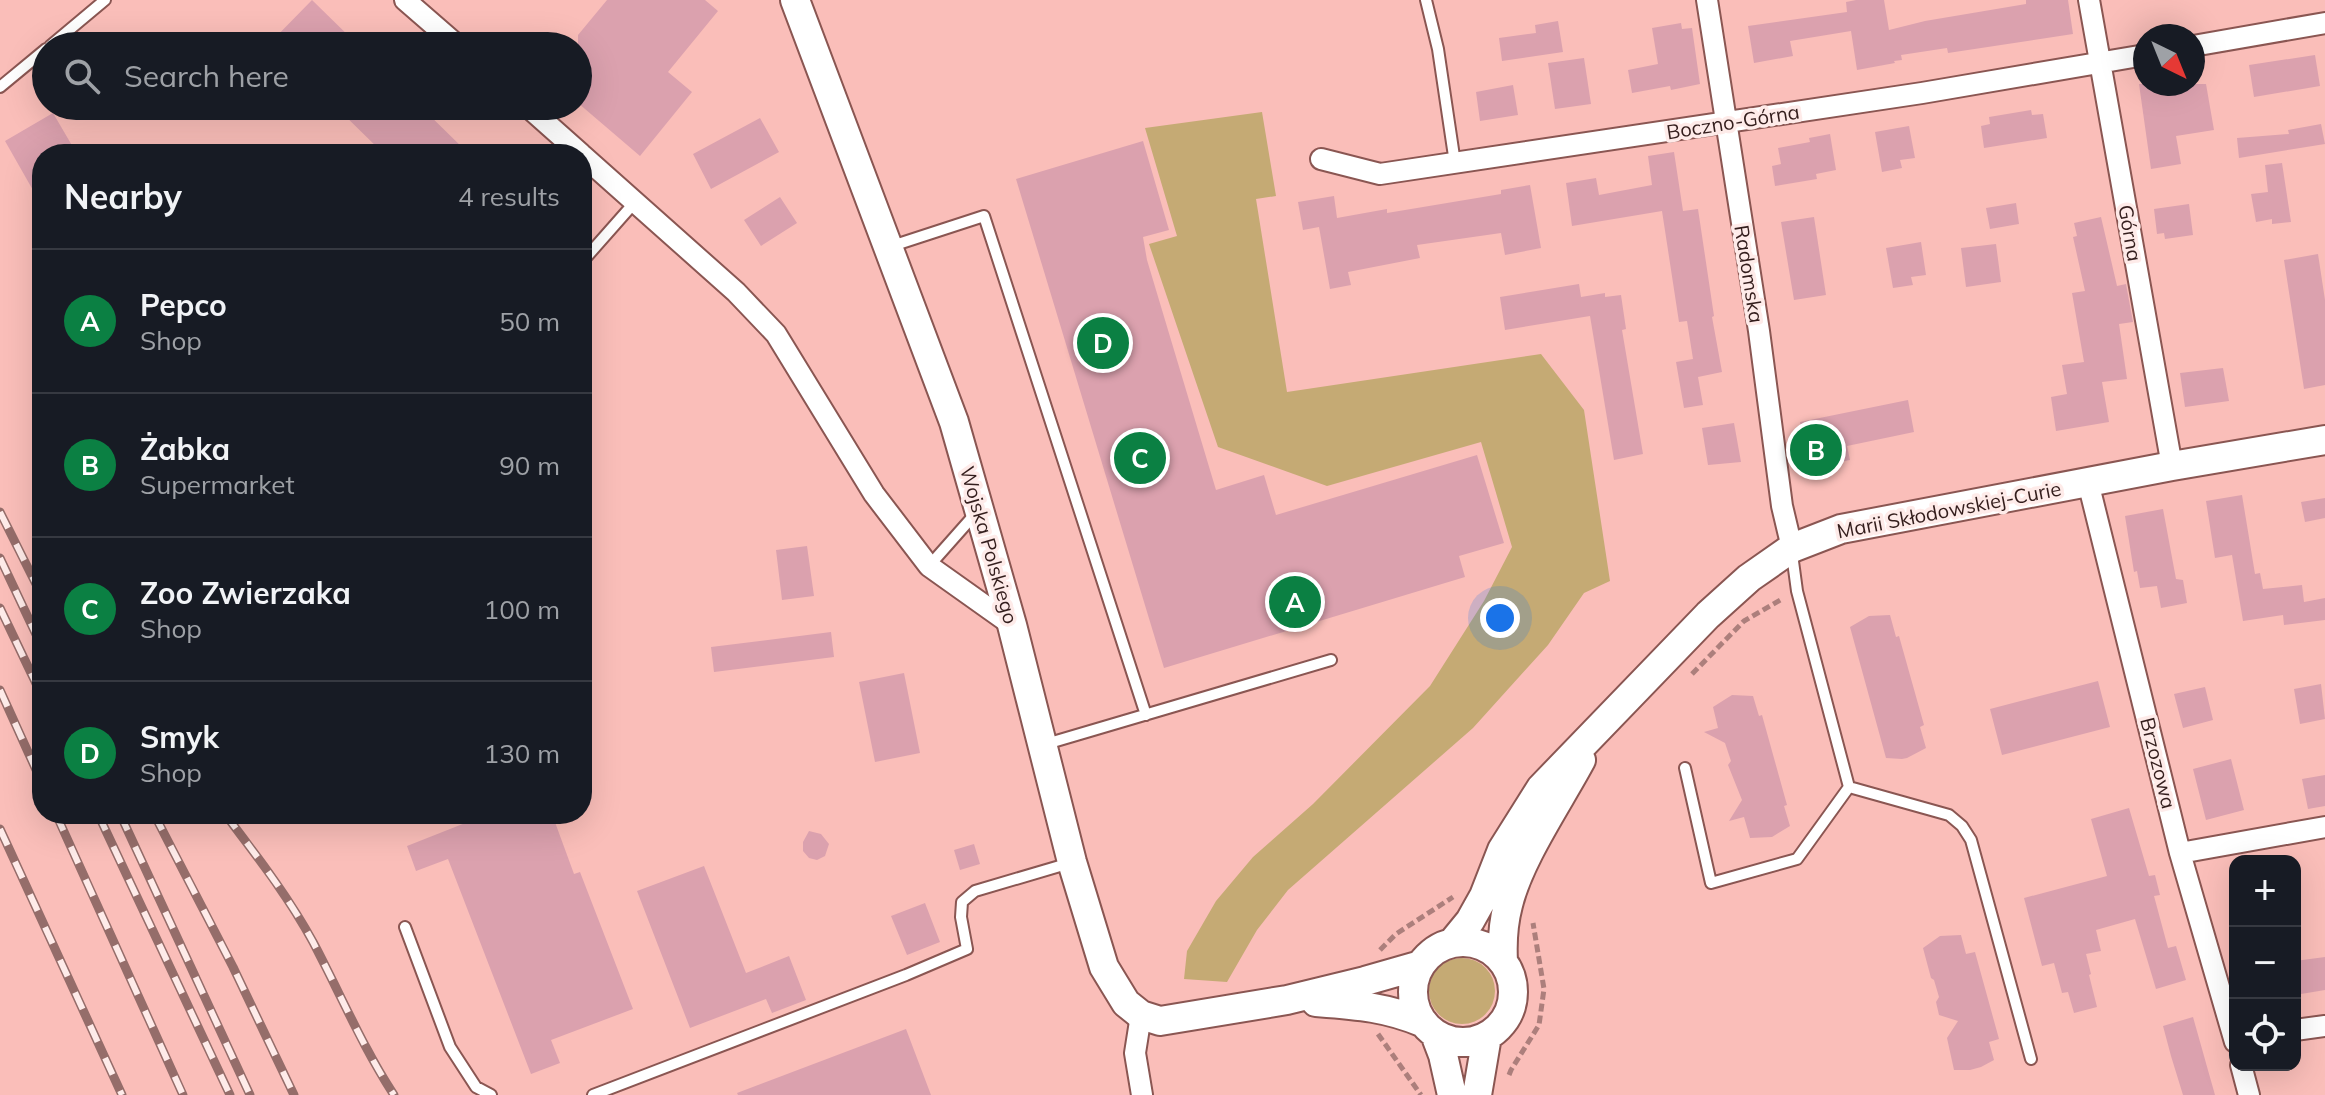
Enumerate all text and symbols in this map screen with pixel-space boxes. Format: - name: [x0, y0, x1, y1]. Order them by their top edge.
- north arrow: [2133, 24, 2205, 96]
- search box: [32, 32, 592, 120]
- icon: search: [60, 54, 104, 98]
- text: Search here: [124, 57, 289, 95]
- street label: Boczno-Górna: [1665, 99, 1801, 144]
- text: Nearby: [64, 175, 182, 218]
- text: 4 results: [458, 180, 560, 213]
- street label: Górna: [2113, 203, 2148, 263]
- street label: Radomska: [1729, 223, 1770, 325]
- text: Pepco: [140, 286, 227, 324]
- text: A: [80, 305, 100, 338]
- text: 50 m: [499, 305, 560, 338]
- pin: D: [1077, 313, 1129, 373]
- text: Shop: [140, 324, 202, 357]
- pin: B: [1790, 420, 1842, 480]
- pin: C: [1114, 428, 1166, 488]
- text: Żabka: [140, 430, 230, 468]
- text: B: [81, 449, 99, 482]
- text: 90 m: [499, 449, 560, 482]
- street label: Wojska Polskiego: [955, 463, 1024, 627]
- text: Supermarket: [140, 468, 295, 501]
- street label: Marii Skłodowskiej-Curie: [1835, 476, 2063, 543]
- pin: A: [1269, 572, 1321, 632]
- text: Zoo Zwierzaka: [140, 574, 351, 612]
- text: C: [81, 593, 99, 626]
- text: 100 m: [484, 593, 560, 626]
- your location: [1480, 598, 1520, 638]
- text: Shop: [140, 612, 202, 645]
- street label: Brzozowa: [2135, 715, 2182, 811]
- text: Smyk: [140, 718, 219, 756]
- text: D: [80, 737, 100, 770]
- text: 130 m: [484, 737, 560, 770]
- text: Shop: [140, 756, 202, 789]
- map controls: [2229, 855, 2301, 1071]
- button: +: [2229, 855, 2301, 927]
- button: −: [2229, 927, 2301, 999]
- button: locate: [2229, 999, 2301, 1071]

